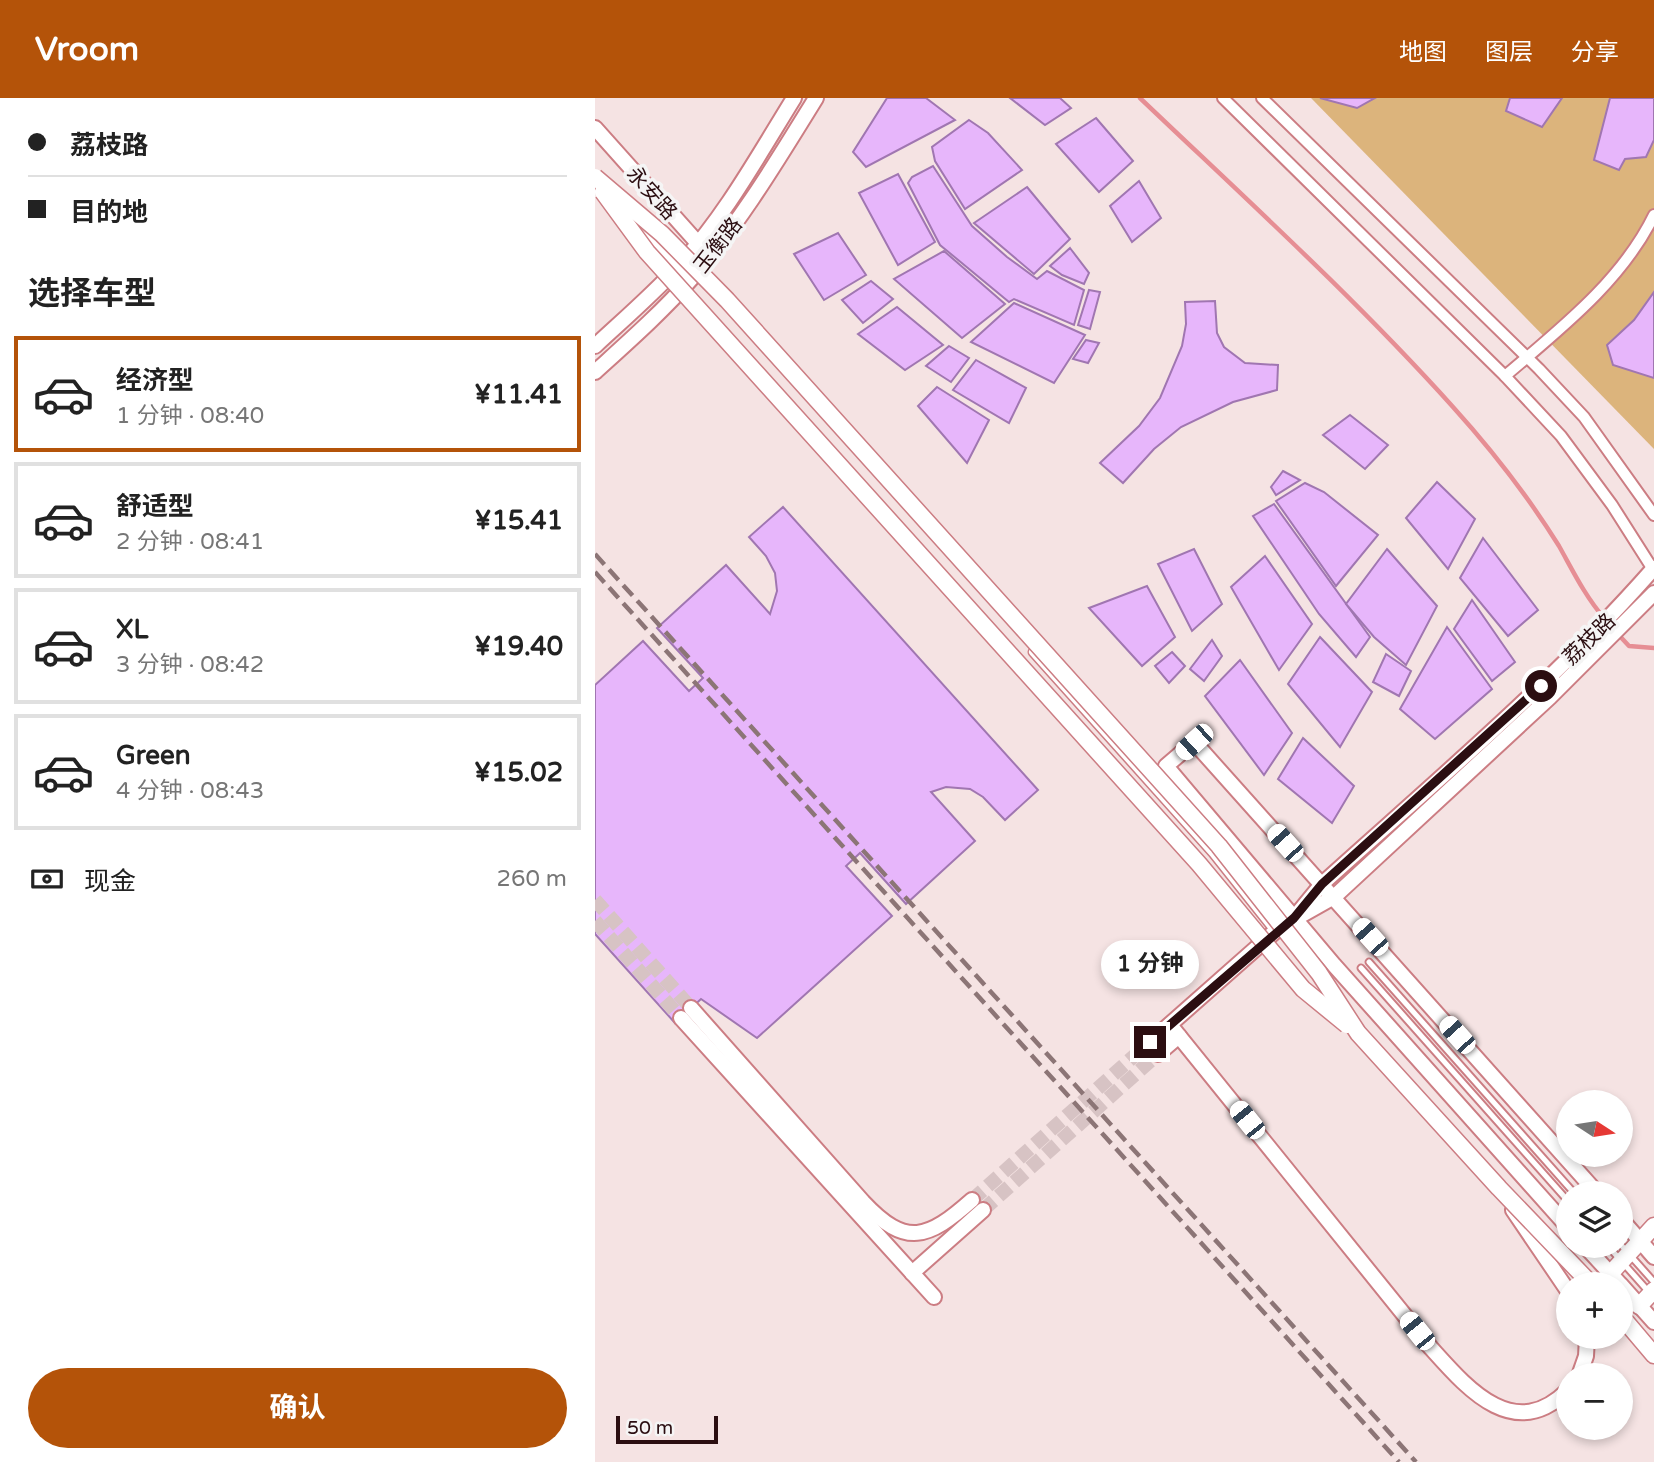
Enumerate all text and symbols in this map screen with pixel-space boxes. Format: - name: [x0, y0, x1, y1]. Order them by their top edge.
- text: Vroom: [35, 30, 139, 69]
- text: 地图: [1399, 38, 1447, 67]
- text: 图层: [1485, 38, 1533, 67]
- text: 分享: [1571, 38, 1619, 67]
- text: 荔枝路: [70, 130, 148, 161]
- street label: 永安路: [621, 162, 682, 225]
- text: 目的地: [70, 197, 148, 228]
- street label: 玉衡路: [689, 213, 748, 278]
- text: 选择车型: [28, 275, 156, 313]
- icon: car: [32, 363, 95, 426]
- text: 经济型: [116, 365, 194, 396]
- text: ¥11.41: [474, 379, 563, 410]
- text: 1 分钟 · 08:40: [116, 402, 264, 430]
- icon: car: [32, 489, 95, 552]
- text: 舒适型: [116, 491, 194, 522]
- text: ¥15.41: [475, 505, 563, 536]
- text: 2 分钟 · 08:41: [116, 528, 264, 556]
- street label: 荔枝路: [1558, 608, 1621, 670]
- text: XL: [116, 614, 148, 645]
- icon: car: [32, 615, 95, 678]
- text: ¥19.40: [474, 631, 563, 662]
- text: 3 分钟 · 08:42: [116, 651, 264, 679]
- route start: [1525, 670, 1557, 702]
- car: [1172, 720, 1217, 764]
- text: Green: [116, 740, 191, 771]
- icon: car: [32, 741, 95, 804]
- text: ¥15.02: [474, 757, 563, 788]
- text: 4 分钟 · 08:43: [116, 777, 264, 805]
- car: [1264, 820, 1307, 866]
- icon: cash: [28, 860, 66, 898]
- text: 260 m: [497, 865, 567, 893]
- text: 现金: [84, 866, 136, 897]
- car: [1349, 914, 1392, 960]
- callout: 1 分钟: [1101, 940, 1199, 990]
- text: 1 分钟: [1117, 950, 1183, 978]
- car: [1436, 1012, 1479, 1058]
- route end: [1134, 1026, 1166, 1058]
- north arrow: [1556, 1090, 1633, 1167]
- map controls: [1556, 1090, 1633, 1440]
- car: [1226, 1097, 1269, 1143]
- button: layers: [1556, 1181, 1633, 1258]
- button: +: [1556, 1272, 1633, 1349]
- car: [1396, 1308, 1439, 1354]
- button: −: [1556, 1363, 1633, 1440]
- button: 确认: [28, 1368, 567, 1448]
- scale bar: [616, 1413, 717, 1445]
- text: 50 m: [627, 1417, 673, 1439]

